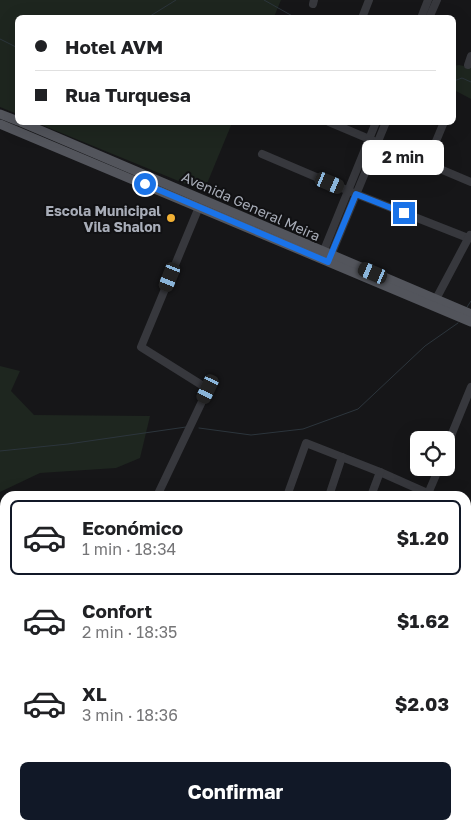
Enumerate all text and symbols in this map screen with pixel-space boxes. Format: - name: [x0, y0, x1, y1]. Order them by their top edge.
- text: Hotel AVM: [65, 35, 163, 58]
- text: Rua Turquesa: [65, 83, 191, 106]
- callout: 2 min: [363, 140, 445, 176]
- text: 2 min: [382, 147, 424, 167]
- street label: Avenida General Meira: [179, 168, 323, 244]
- car: [313, 170, 346, 196]
- route start: [134, 173, 156, 195]
- place label: Escola Municipal Vila Shalon: [45, 202, 161, 235]
- route end: [393, 202, 415, 224]
- marker: Escola Municipal Vila Shalon: [165, 212, 177, 224]
- car: [157, 260, 182, 294]
- car: [356, 260, 389, 286]
- car: [194, 372, 221, 406]
- map controls: [410, 431, 455, 476]
- button: locate: [410, 431, 455, 476]
- icon: car: [22, 515, 67, 560]
- text: Económico: [82, 516, 183, 539]
- text: $1.20: [396, 526, 449, 549]
- text: 1 min · 18:34: [82, 539, 176, 559]
- icon: car: [22, 598, 67, 643]
- text: Confort: [82, 599, 152, 622]
- text: $1.62: [397, 609, 449, 632]
- text: 2 min · 18:35: [82, 622, 177, 642]
- icon: car: [22, 681, 67, 726]
- text: XL: [82, 682, 107, 705]
- text: $2.03: [395, 692, 449, 715]
- text: 3 min · 18:36: [82, 705, 178, 725]
- button: Confirmar: [20, 762, 451, 820]

